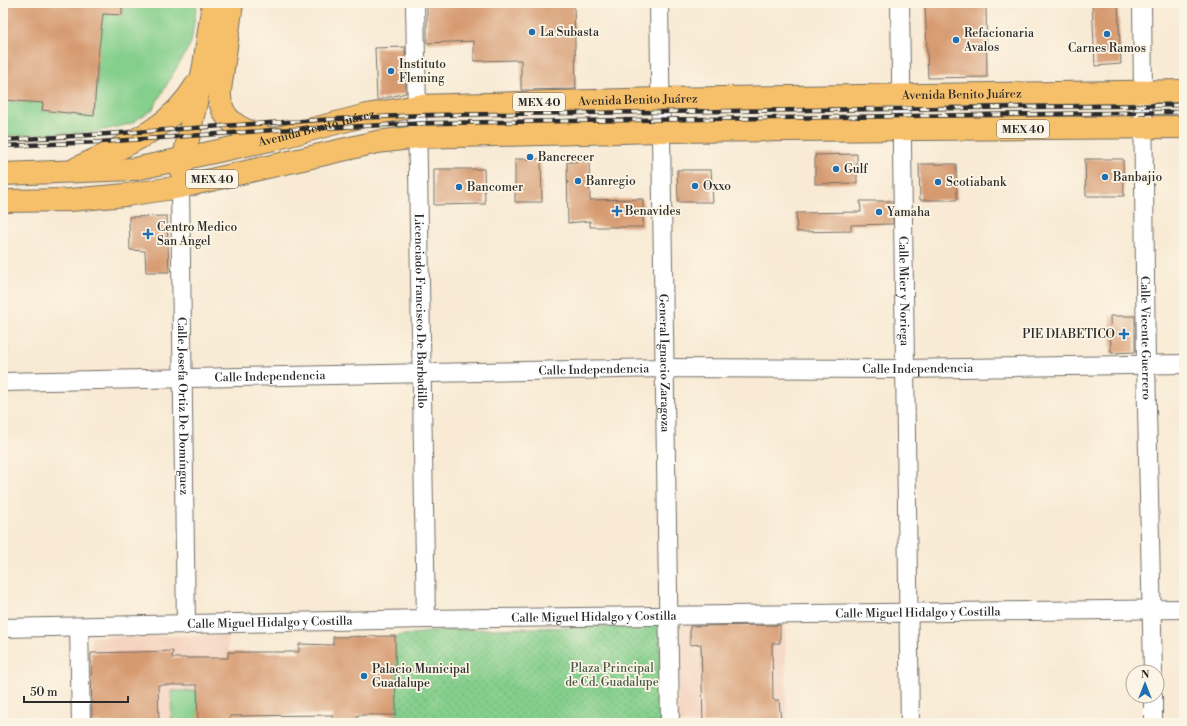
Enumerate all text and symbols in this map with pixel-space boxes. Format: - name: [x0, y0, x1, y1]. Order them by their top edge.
- place label: La Subasta: [540, 25, 600, 40]
- place label: Refacionaria Avalos: [963, 26, 1035, 55]
- marker: La Subasta: [527, 27, 537, 37]
- marker: Carnes Ramos: [1102, 29, 1112, 39]
- marker: Refacionaria Avalos: [951, 35, 961, 45]
- place label: Carnes Ramos: [1068, 41, 1146, 56]
- place label: Instituto Fleming: [399, 57, 446, 86]
- marker: Instituto Fleming: [386, 66, 396, 76]
- street label: Avenida Benito Juárez: [901, 86, 1022, 103]
- street label: Avenida Benito Juárez: [577, 91, 698, 109]
- road number: MEX 40: [513, 93, 565, 111]
- street label: Avenida Benito Juárez: [256, 107, 376, 150]
- road number: MEX 40: [997, 120, 1049, 138]
- place label: Bancrecer: [537, 150, 594, 165]
- marker: Bancrecer: [525, 152, 535, 162]
- place label: Gulf: [844, 162, 868, 177]
- marker: Gulf: [831, 164, 841, 174]
- road number: MEX 40: [186, 170, 238, 188]
- place label: Banbajio: [1112, 170, 1162, 185]
- marker: Banbajio: [1100, 172, 1110, 182]
- place label: Banregio: [585, 174, 636, 189]
- place label: Scotiabank: [946, 175, 1007, 190]
- marker: Banregio: [573, 176, 583, 186]
- marker: Scotiabank: [933, 177, 943, 187]
- place label: Oxxo: [703, 179, 731, 194]
- place label: Bancomer: [466, 180, 523, 195]
- marker: Oxxo: [690, 181, 700, 191]
- marker: Bancomer: [454, 182, 464, 192]
- place label: Benavides: [624, 204, 681, 219]
- place label: Yamaha: [886, 205, 931, 220]
- marker: Benavides: [612, 206, 622, 216]
- marker: Yamaha: [874, 207, 884, 217]
- street label: Licenciado Francisco De Barbadillo: [411, 213, 429, 409]
- place label: Centro Medico San Angel: [157, 220, 237, 249]
- marker: Centro Medico San Angel: [142, 228, 154, 240]
- street label: Calle Mier y Noriega: [895, 236, 912, 347]
- street label: Calle Vicente Guerrero: [1137, 276, 1154, 400]
- street label: General Ignacio Zaragoza: [655, 294, 673, 433]
- street label: Calle Josefa Ortiz De Domínguez: [174, 317, 191, 495]
- place label: PIE DIABETICO: [1022, 327, 1115, 342]
- marker: PIE DIABETICO: [1118, 328, 1130, 340]
- street label: Calle Independencia: [538, 361, 650, 379]
- street label: Calle Independencia: [862, 361, 974, 377]
- street label: Calle Independencia: [214, 368, 326, 386]
- street label: Calle Miguel Hidalgo y Costilla: [835, 604, 1002, 622]
- street label: Calle Miguel Hidalgo y Costilla: [511, 609, 678, 626]
- street label: Calle Miguel Hidalgo y Costilla: [187, 614, 354, 632]
- park label: Plaza Principal de Cd. Guadalupe: [565, 661, 659, 690]
- place label: Palacio Municipal Guadalupe: [372, 662, 470, 691]
- north arrow: [1125, 664, 1165, 704]
- text: N: [1141, 668, 1150, 682]
- marker: Palacio Municipal Guadalupe: [359, 671, 369, 681]
- scale bar: [24, 678, 128, 704]
- text: 50 m: [30, 685, 58, 700]

